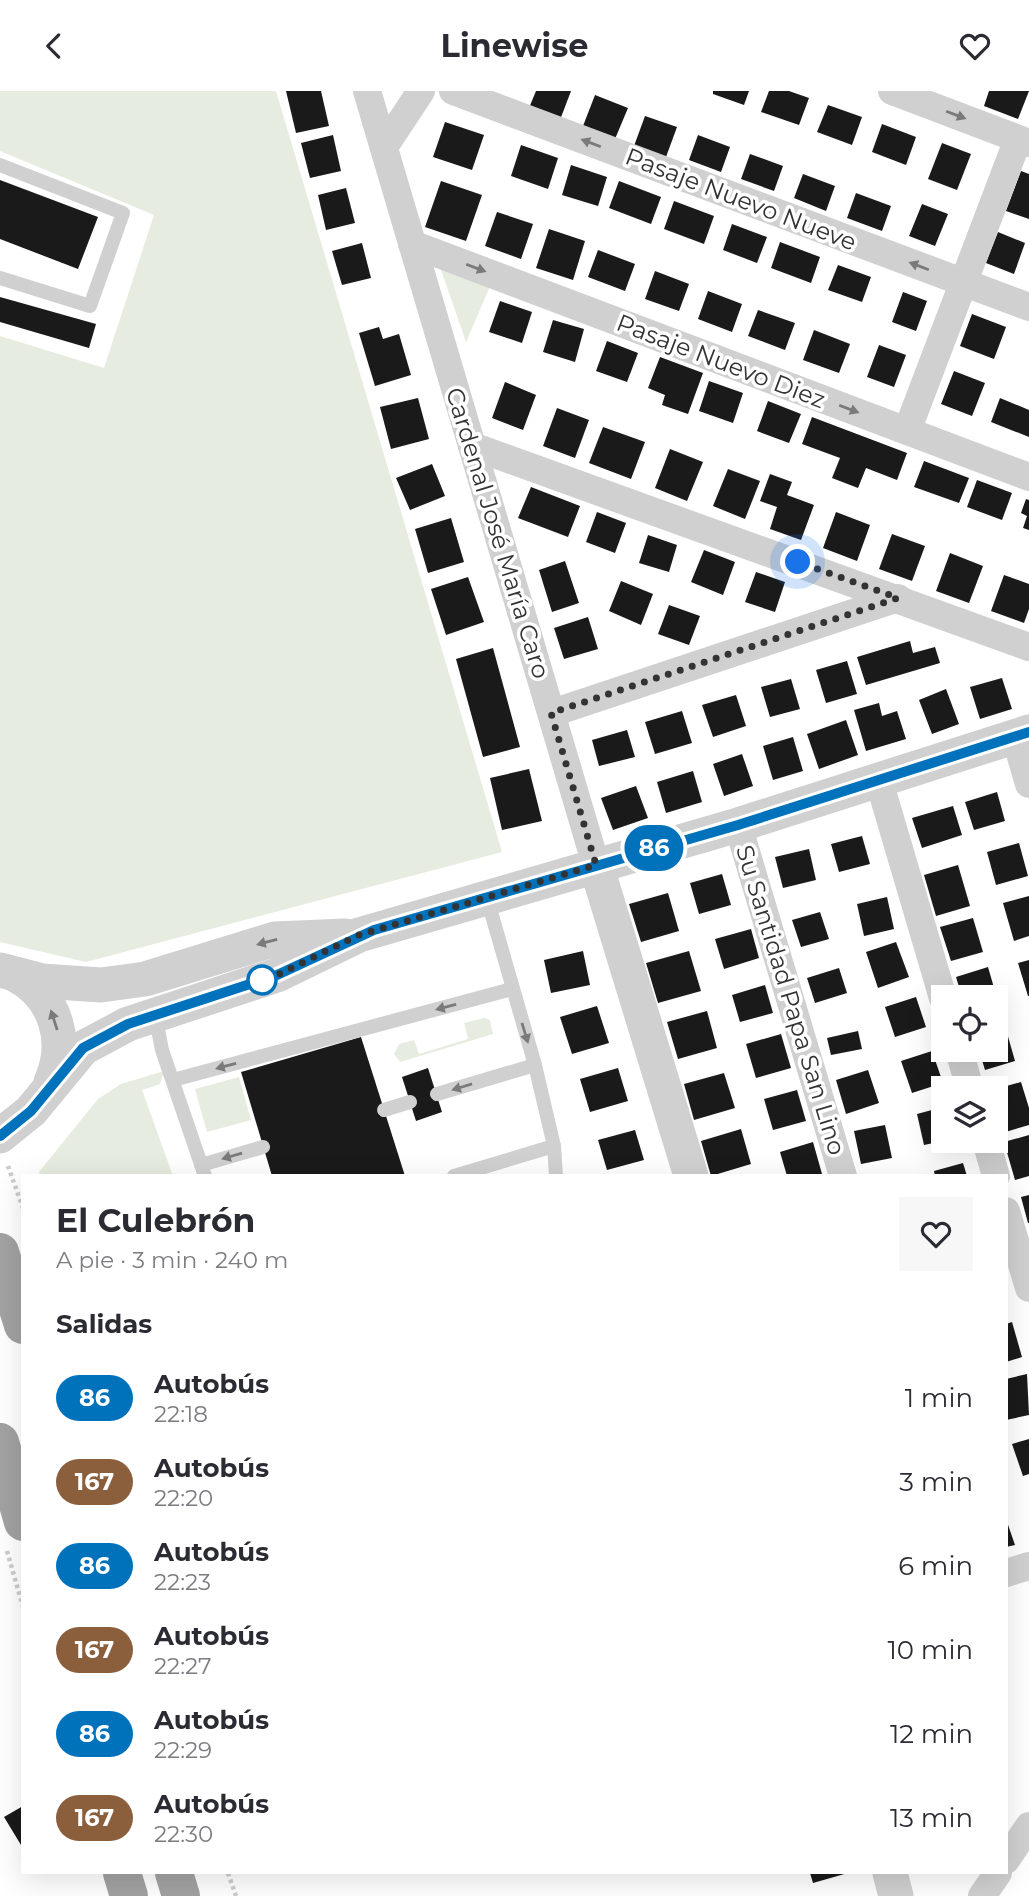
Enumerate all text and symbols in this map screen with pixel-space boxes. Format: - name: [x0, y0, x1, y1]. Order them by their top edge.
- text: Linewise: [441, 26, 588, 65]
- icon: back: [35, 27, 73, 65]
- icon: heart: [956, 27, 994, 65]
- one-way arrow: [945, 110, 966, 121]
- one-way arrow: [581, 137, 602, 148]
- street label: Pasaje Nuevo Nueve: [621, 142, 861, 256]
- one-way arrow: [909, 260, 930, 271]
- one-way arrow: [466, 263, 487, 274]
- street label: Pasaje Nuevo Diez: [613, 308, 829, 414]
- street label: Cardenal José María Caro: [440, 384, 556, 682]
- one-way arrow: [839, 404, 860, 415]
- your location: [780, 544, 815, 579]
- line badge: 86: [622, 825, 686, 871]
- text: 86: [638, 833, 670, 862]
- street label: Su Santidad Papa San Lino: [730, 842, 852, 1158]
- one-way arrow: [256, 937, 278, 948]
- unlabelled marker: [247, 965, 277, 995]
- map controls: [931, 985, 1008, 1153]
- button: locate: [931, 985, 1008, 1062]
- one-way arrow: [435, 1002, 457, 1013]
- one-way arrow: [48, 1009, 59, 1030]
- one-way arrow: [521, 1023, 531, 1044]
- one-way arrow: [215, 1061, 237, 1072]
- button: layers: [931, 1076, 1008, 1153]
- one-way arrow: [451, 1082, 472, 1092]
- one-way arrow: [221, 1151, 242, 1161]
- button: heart: [899, 1197, 973, 1271]
- text: El Culebrón: [56, 1200, 255, 1240]
- text: A pie · 3 min · 240 m: [56, 1246, 288, 1274]
- text: Salidas: [56, 1308, 152, 1340]
- text: Autobús: [154, 1368, 269, 1400]
- text: 1 min: [905, 1382, 973, 1414]
- text: 86: [79, 1383, 110, 1412]
- text: 22:18: [154, 1400, 208, 1428]
- text: Autobús: [154, 1452, 269, 1484]
- text: 3 min: [899, 1466, 973, 1498]
- text: 167: [75, 1467, 114, 1496]
- text: 22:20: [154, 1484, 213, 1512]
- text: Autobús: [154, 1536, 269, 1568]
- text: 6 min: [898, 1550, 973, 1582]
- text: 86: [79, 1551, 110, 1580]
- text: 22:23: [154, 1568, 211, 1596]
- text: Autobús: [154, 1620, 269, 1652]
- text: 10 min: [887, 1634, 973, 1666]
- text: 167: [75, 1635, 114, 1664]
- text: 22:27: [154, 1652, 212, 1680]
- text: Autobús: [154, 1704, 269, 1736]
- text: 12 min: [890, 1718, 973, 1750]
- text: 86: [79, 1719, 110, 1748]
- text: 22:29: [154, 1736, 212, 1764]
- text: Autobús: [154, 1788, 269, 1820]
- text: 13 min: [890, 1802, 973, 1834]
- text: 167: [75, 1803, 114, 1832]
- text: 22:30: [154, 1820, 213, 1848]

